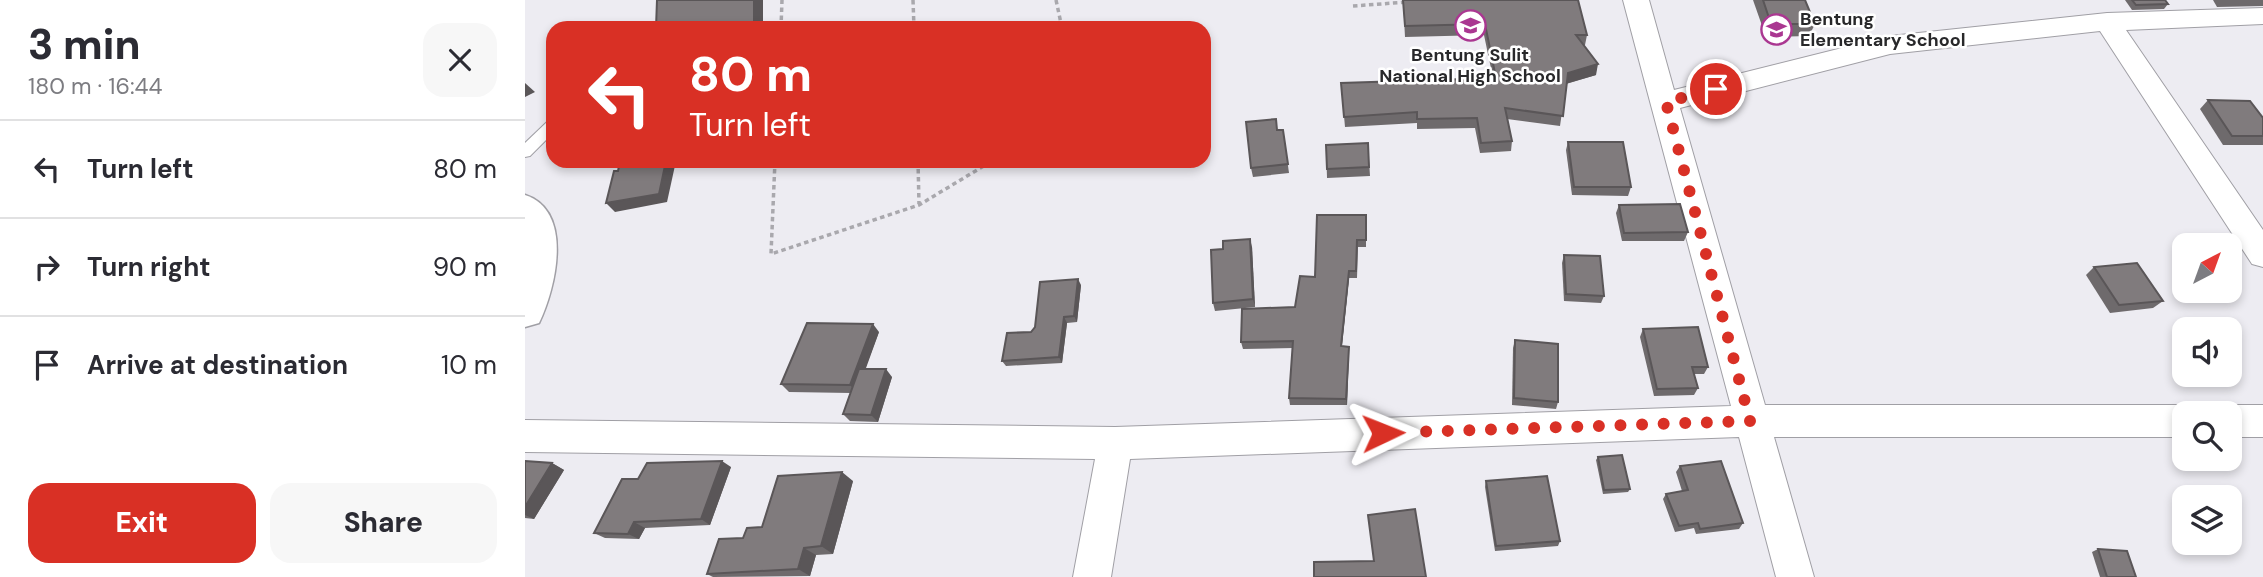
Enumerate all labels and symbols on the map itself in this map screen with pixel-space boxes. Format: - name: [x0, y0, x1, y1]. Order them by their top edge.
- place label: Bentung Elementary School: [1800, 7, 1966, 52]
- school or university icon: Bentung Sulit National High School: [1453, 8, 1487, 42]
- school or university icon: Bentung Elementary School: [1760, 12, 1794, 46]
- place label: Bentung Sulit National High School: [1379, 43, 1561, 88]
- pin: [1686, 59, 1746, 119]
- north arrow: [2172, 233, 2242, 303]
- position arrow: [1346, 396, 1420, 470]

